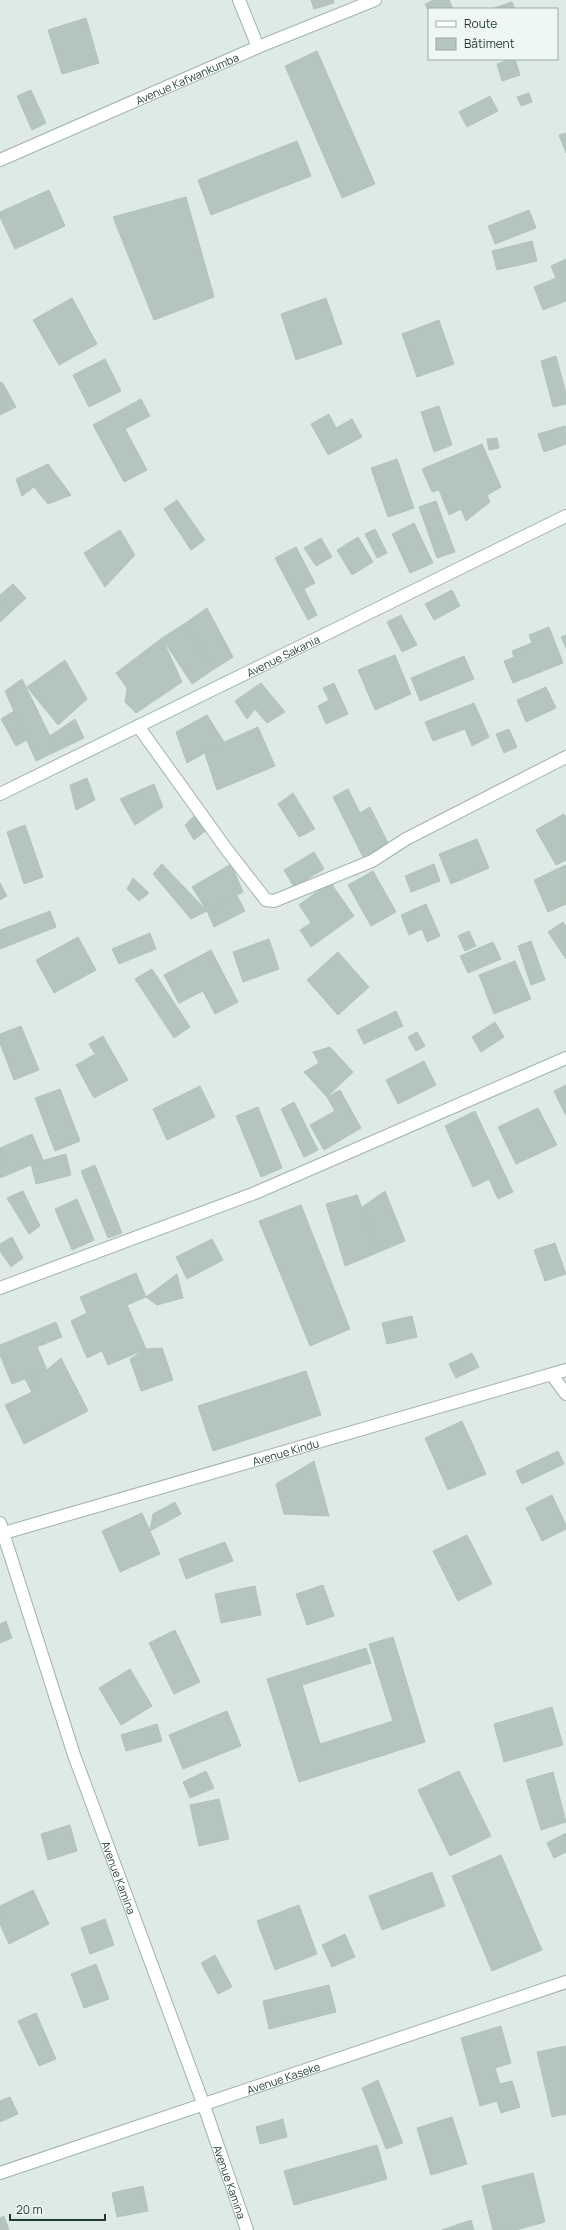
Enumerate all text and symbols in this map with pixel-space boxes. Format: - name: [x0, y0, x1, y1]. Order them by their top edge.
- legend: [428, 8, 558, 60]
- text: Route: [464, 15, 497, 32]
- text: Bâtiment: [464, 35, 515, 52]
- street label: Avenue Kafwankumba: [133, 49, 241, 107]
- street label: Avenue Sakania: [244, 631, 322, 679]
- street label: Avenue Kindu: [250, 1435, 320, 1468]
- street label: Avenue Kamina: [99, 1839, 140, 1916]
- street label: Avenue Kaseke: [245, 2058, 323, 2097]
- street label: Avenue Kamina: [211, 2143, 250, 2221]
- scale bar: [10, 2196, 105, 2222]
- text: 20 m: [16, 2201, 43, 2218]

